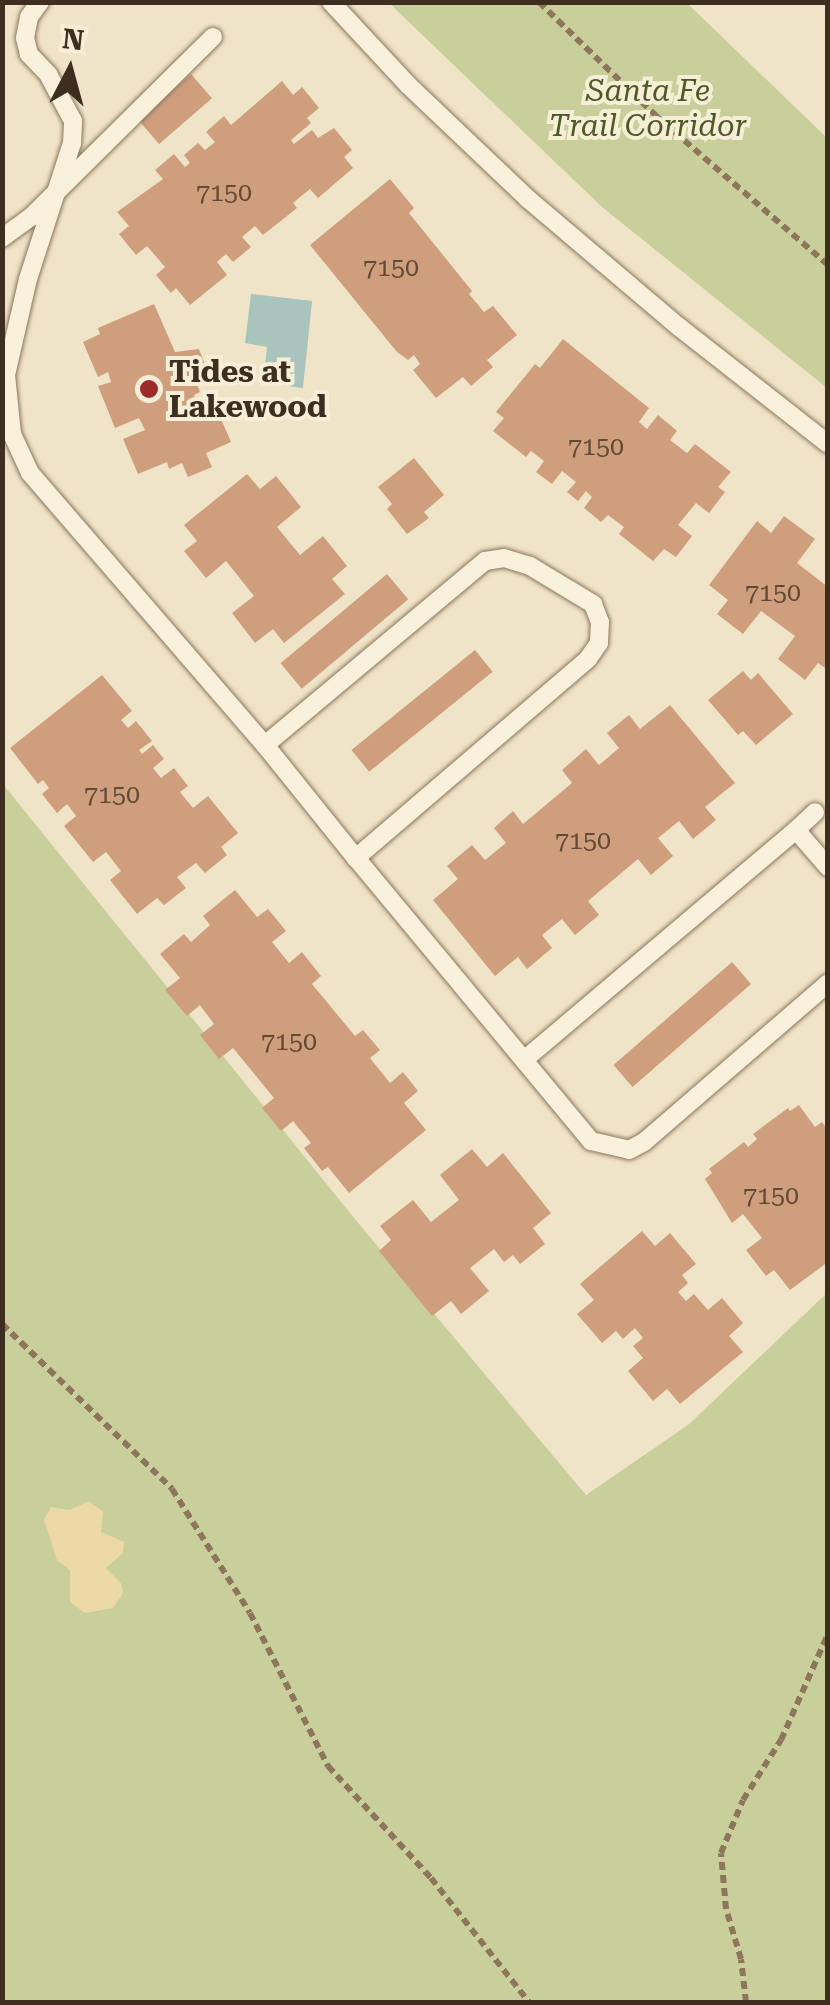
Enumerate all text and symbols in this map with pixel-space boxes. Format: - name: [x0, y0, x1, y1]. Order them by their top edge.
- north arrow: [20, 20, 120, 120]
- text: N: [61, 22, 86, 57]
- park label: Santa Fe Trail Corridor: [549, 73, 747, 144]
- house number: 7150: [196, 178, 252, 208]
- house number: 7150: [363, 253, 419, 283]
- place label: Tides at Lakewood: [169, 354, 327, 424]
- marker: Tides at Lakewood: [138, 378, 160, 400]
- house number: 7150: [568, 432, 624, 462]
- house number: 7150: [745, 578, 801, 608]
- house number: 7150: [84, 780, 140, 810]
- house number: 7150: [555, 826, 611, 856]
- house number: 7150: [261, 1027, 317, 1057]
- house number: 7150: [743, 1181, 799, 1211]

